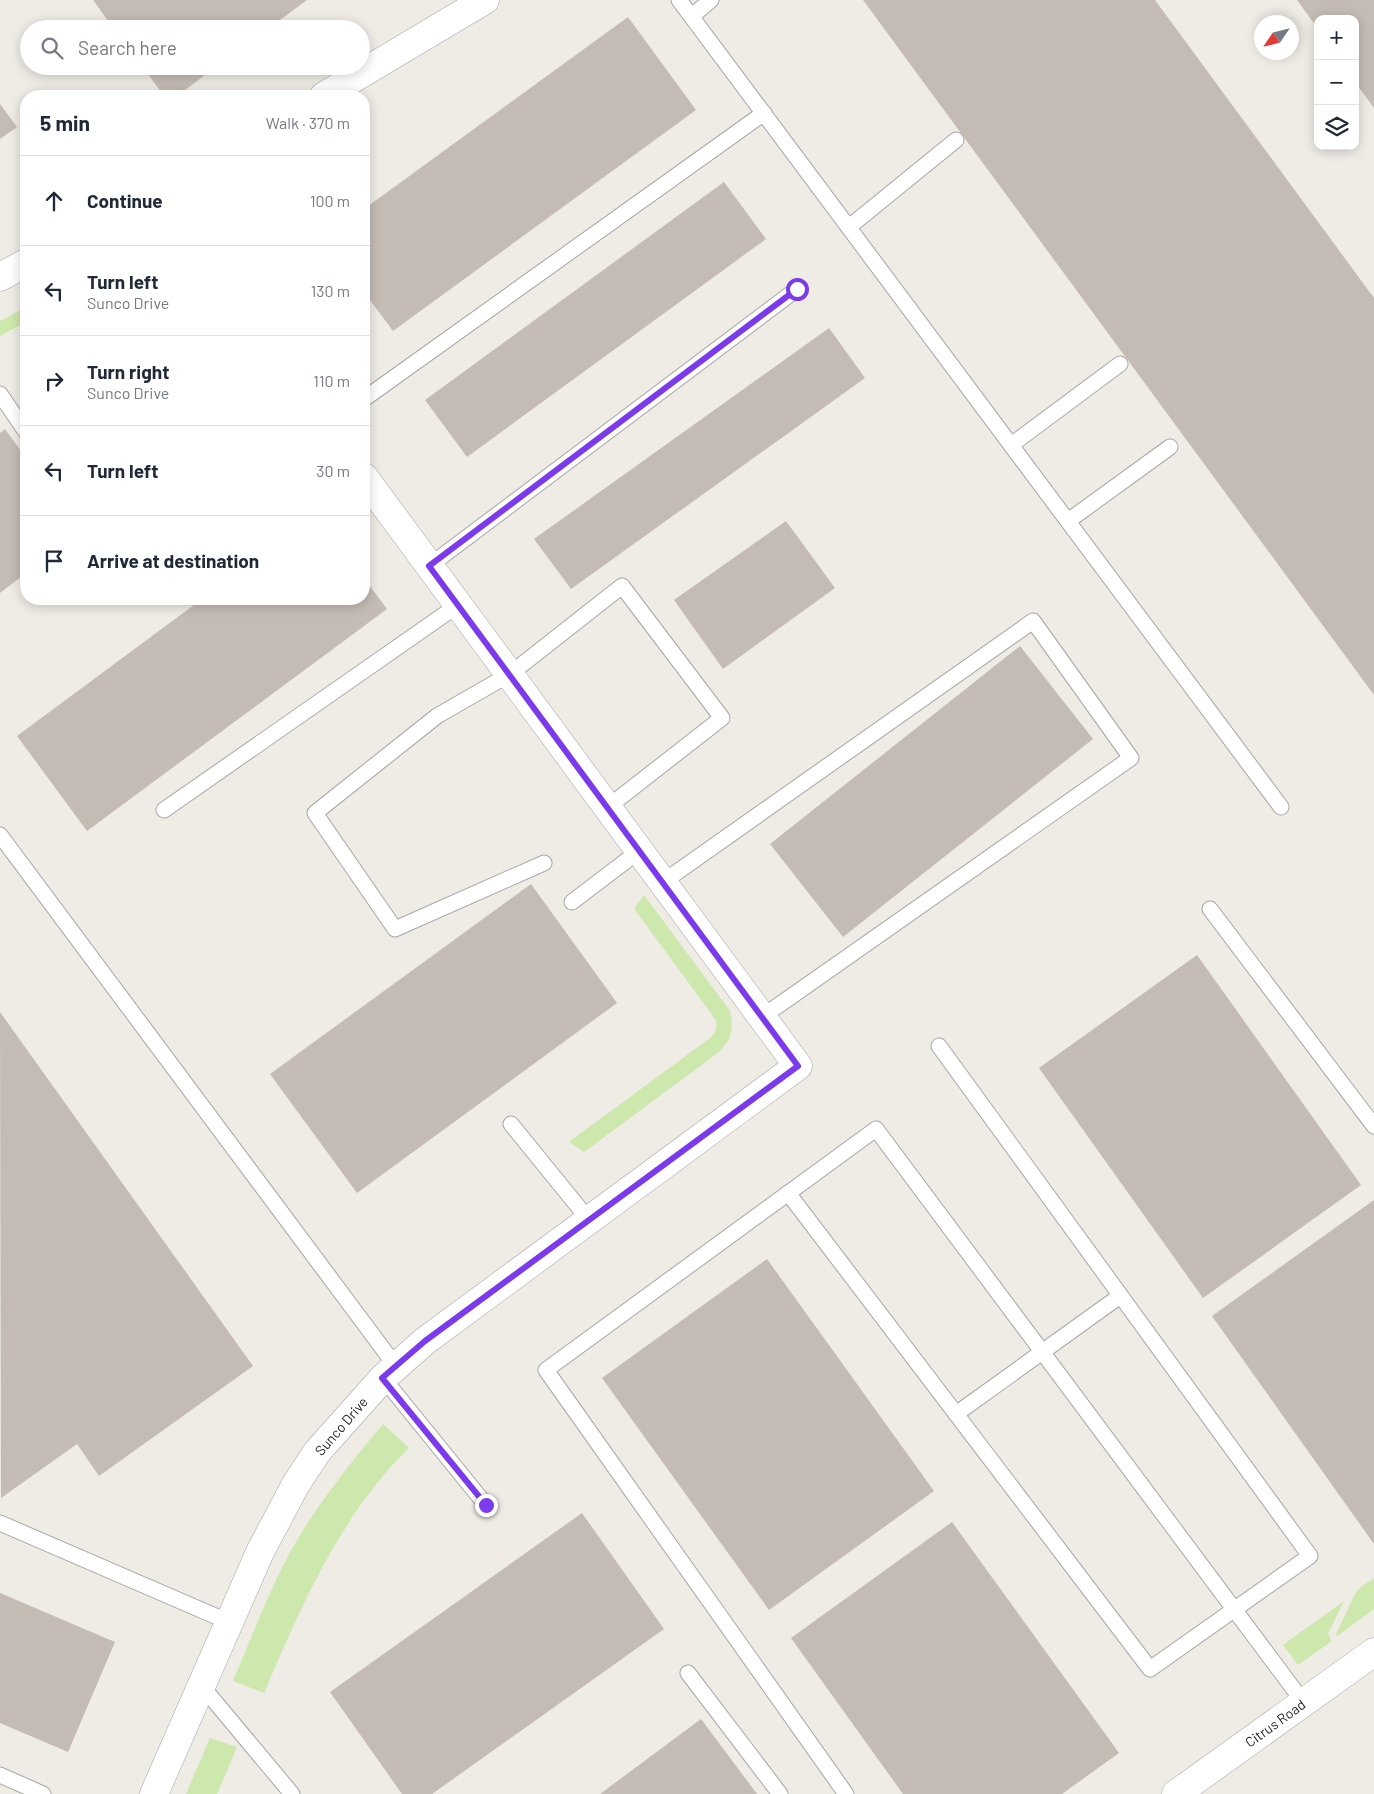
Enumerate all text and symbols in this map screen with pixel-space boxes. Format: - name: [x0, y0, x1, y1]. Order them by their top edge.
- north arrow: [1254, 15, 1299, 60]
- map controls: [1314, 15, 1359, 150]
- button: +: [1314, 15, 1359, 60]
- search box: [20, 20, 370, 75]
- icon: search: [38, 34, 66, 62]
- text: Search here: [78, 36, 177, 59]
- button: −: [1314, 60, 1359, 105]
- button: layers: [1314, 105, 1359, 150]
- text: 5 min: [40, 110, 90, 135]
- text: Walk · 370 m: [266, 113, 350, 132]
- icon: ahead: [40, 187, 68, 215]
- text: Continue: [87, 189, 163, 212]
- text: 100 m: [310, 191, 350, 210]
- text: Turn left: [87, 270, 158, 293]
- icon: left: [40, 277, 68, 305]
- route start: [786, 278, 809, 301]
- text: 130 m: [311, 281, 350, 300]
- text: Sunco Drive: [87, 293, 169, 312]
- text: Turn right: [87, 360, 169, 383]
- icon: right: [40, 367, 68, 395]
- text: 110 m: [313, 371, 350, 390]
- text: Sunco Drive: [87, 383, 169, 402]
- icon: left: [40, 457, 68, 485]
- text: Turn left: [87, 459, 158, 482]
- text: 30 m: [316, 461, 350, 480]
- icon: arrive: [40, 547, 68, 575]
- text: Arrive at destination: [87, 549, 259, 572]
- street label: Sunco Drive: [311, 1393, 371, 1459]
- route end: [475, 1494, 498, 1517]
- street label: Citrus Road: [1242, 1695, 1308, 1751]

